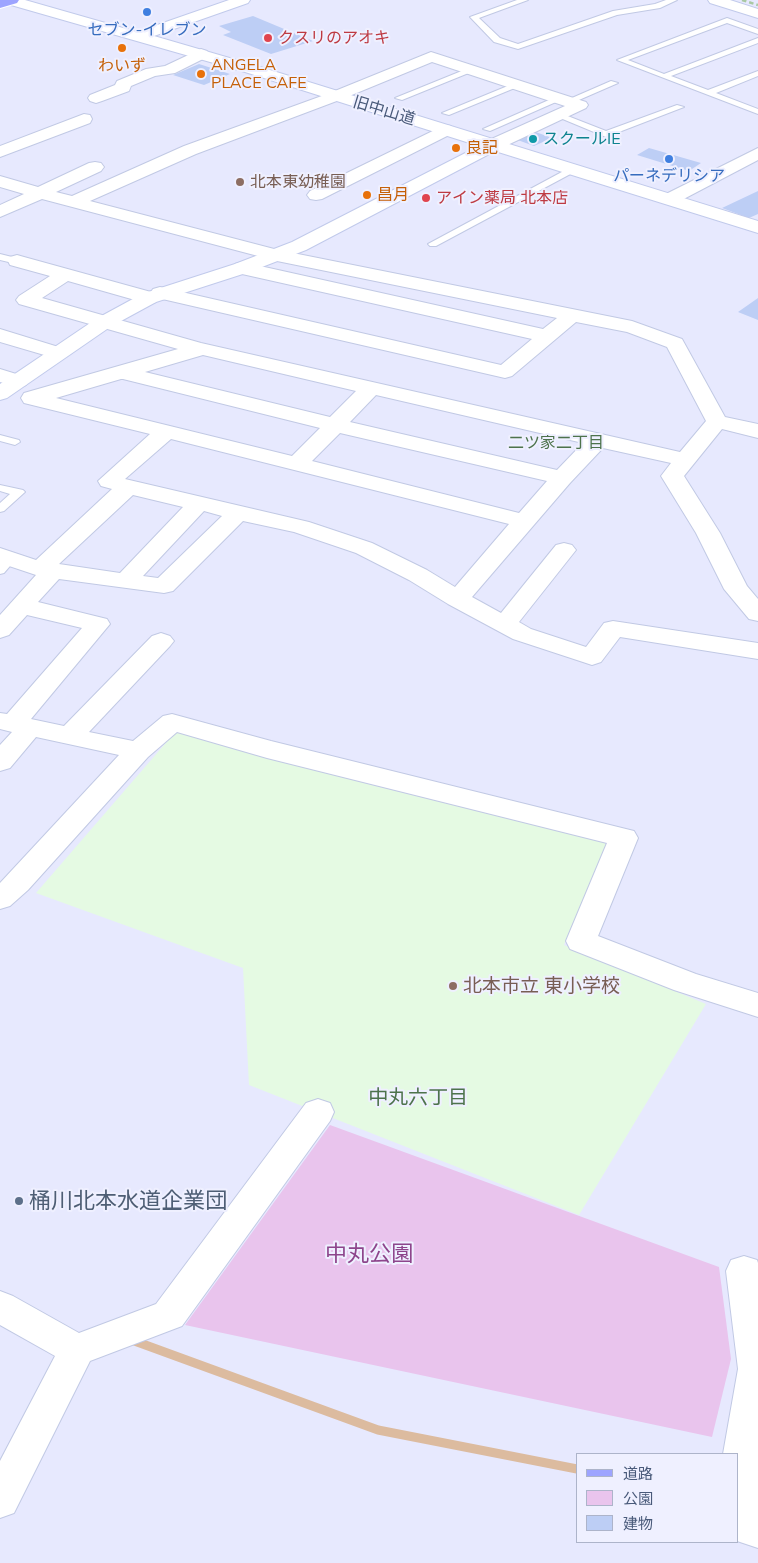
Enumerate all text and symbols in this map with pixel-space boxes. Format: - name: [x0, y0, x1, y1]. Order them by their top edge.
- marker: セブン-イレブン: [141, 6, 153, 18]
- place label: セブン-イレブン: [88, 20, 206, 40]
- place label: クスリのアオキ: [278, 28, 390, 48]
- marker: クスリのアオキ: [262, 32, 274, 44]
- marker: わいず: [116, 42, 128, 54]
- place label: ANGELA PLACE CAFE: [211, 55, 307, 93]
- place label: わいず: [98, 56, 146, 76]
- marker: ANGELA PLACE CAFE: [195, 68, 207, 80]
- street label: 旧中山道: [351, 92, 417, 130]
- place label: スクールIE: [543, 129, 621, 149]
- marker: スクールIE: [527, 133, 539, 145]
- place label: 良記: [466, 138, 498, 158]
- marker: 良記: [450, 142, 462, 154]
- marker: パーネデリシア: [663, 153, 675, 165]
- place label: パーネデリシア: [613, 166, 725, 186]
- place label: 北本東幼稚園: [250, 172, 346, 192]
- marker: 北本東幼稚園: [234, 176, 246, 188]
- place label: 昌月: [377, 185, 409, 205]
- place label: アイン薬局 北本店: [436, 188, 568, 208]
- marker: 昌月: [361, 189, 373, 201]
- marker: アイン薬局 北本店: [420, 192, 432, 204]
- district label: 二ツ家二丁目: [508, 433, 604, 453]
- place label: 北本市立 東小学校: [463, 975, 620, 997]
- marker: 北本市立 東小学校: [447, 980, 459, 992]
- district label: 中丸六丁目: [368, 1086, 468, 1110]
- place label: 桶川北本水道企業団: [29, 1188, 227, 1214]
- marker: 桶川北本水道企業団: [13, 1195, 25, 1207]
- park label: 中丸公園: [325, 1241, 413, 1267]
- legend: [576, 1453, 738, 1543]
- text: 道路: [623, 1464, 653, 1483]
- text: 公園: [623, 1489, 653, 1508]
- text: 建物: [623, 1514, 653, 1533]

